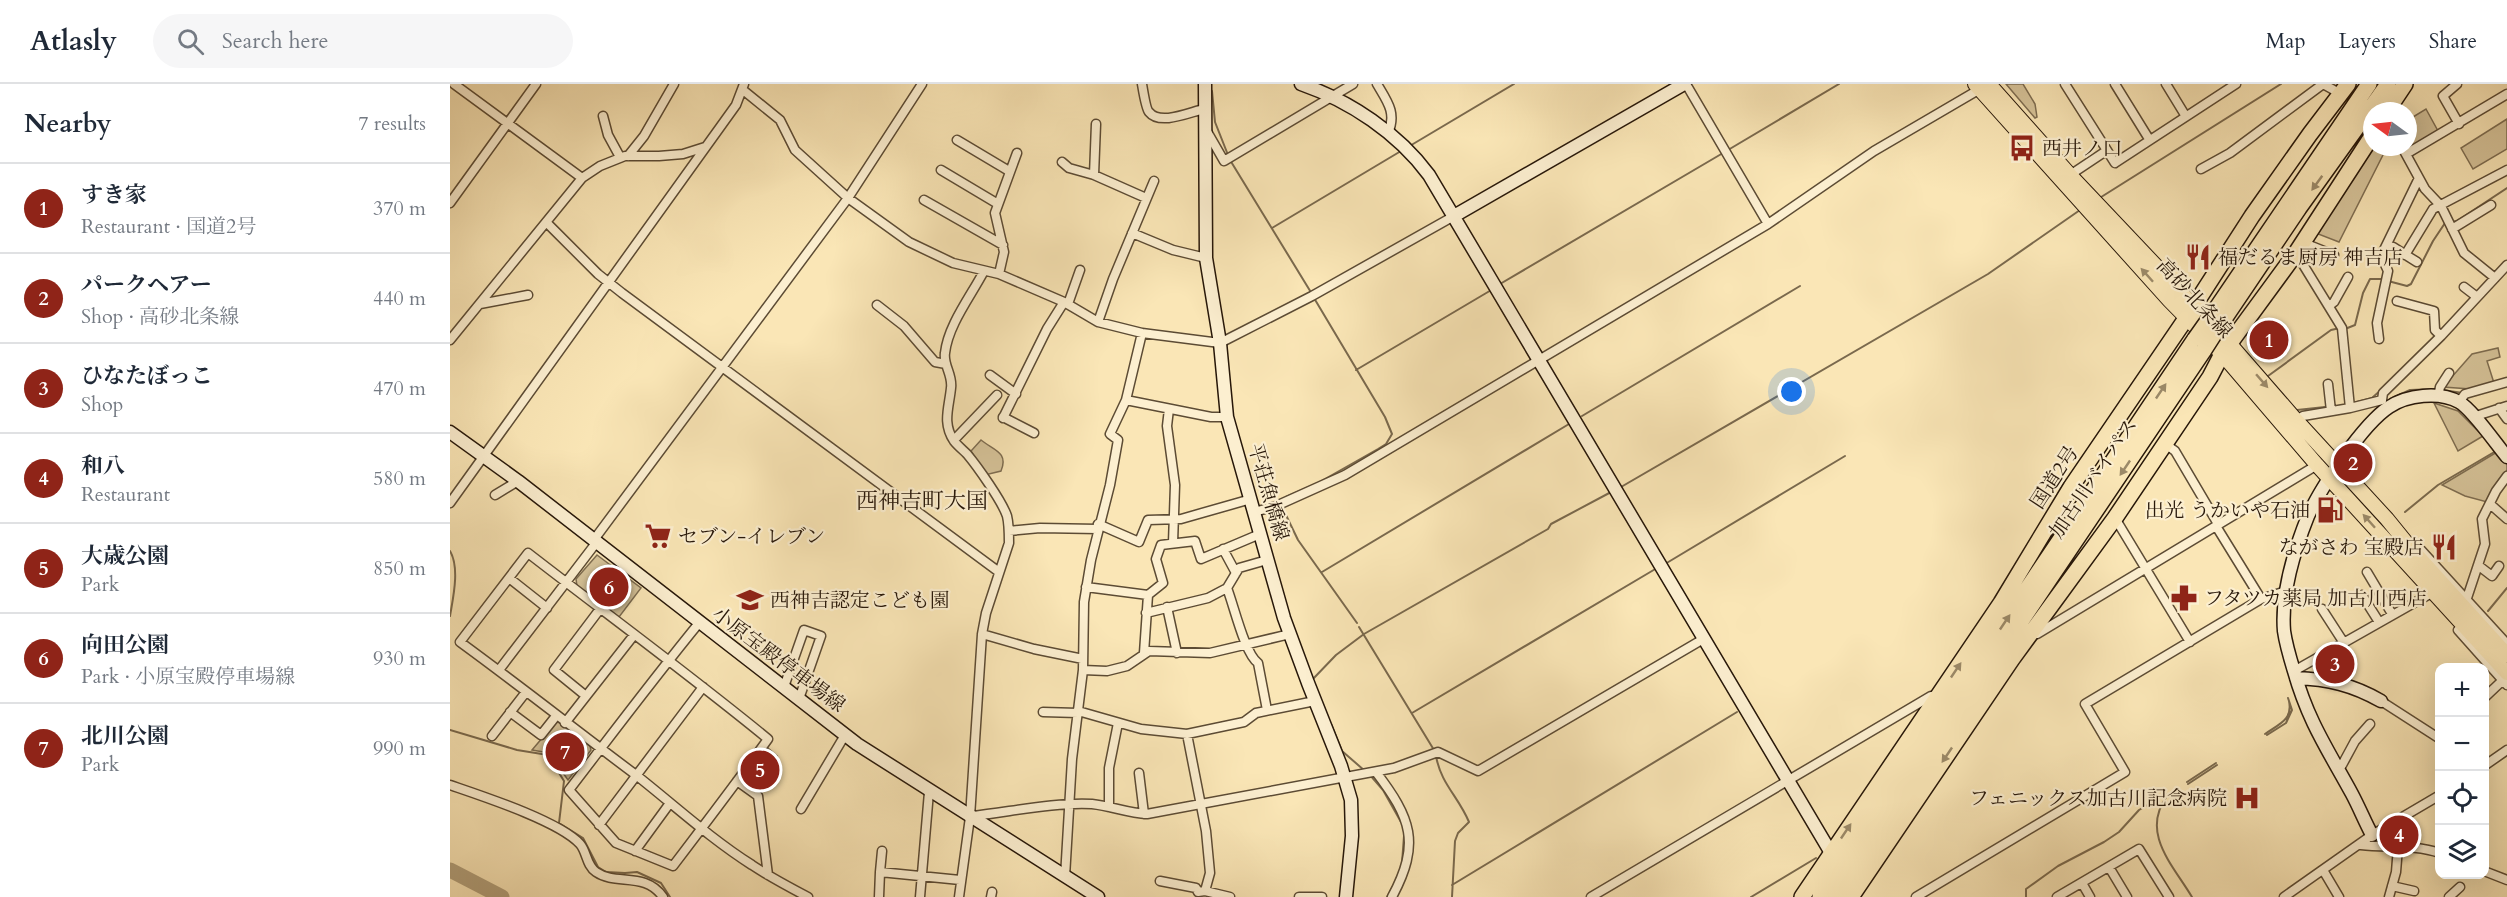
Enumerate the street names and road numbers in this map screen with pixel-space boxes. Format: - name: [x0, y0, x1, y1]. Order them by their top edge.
- street label: 高砂北条線: [2151, 253, 2239, 344]
- street label: 加古川バイパス: [2043, 413, 2144, 544]
- street label: 平荘魚橋線: [1242, 440, 1295, 544]
- street label: 国道2号: [2024, 440, 2085, 514]
- street label: 小原宝殿停車場線: [707, 600, 851, 718]

